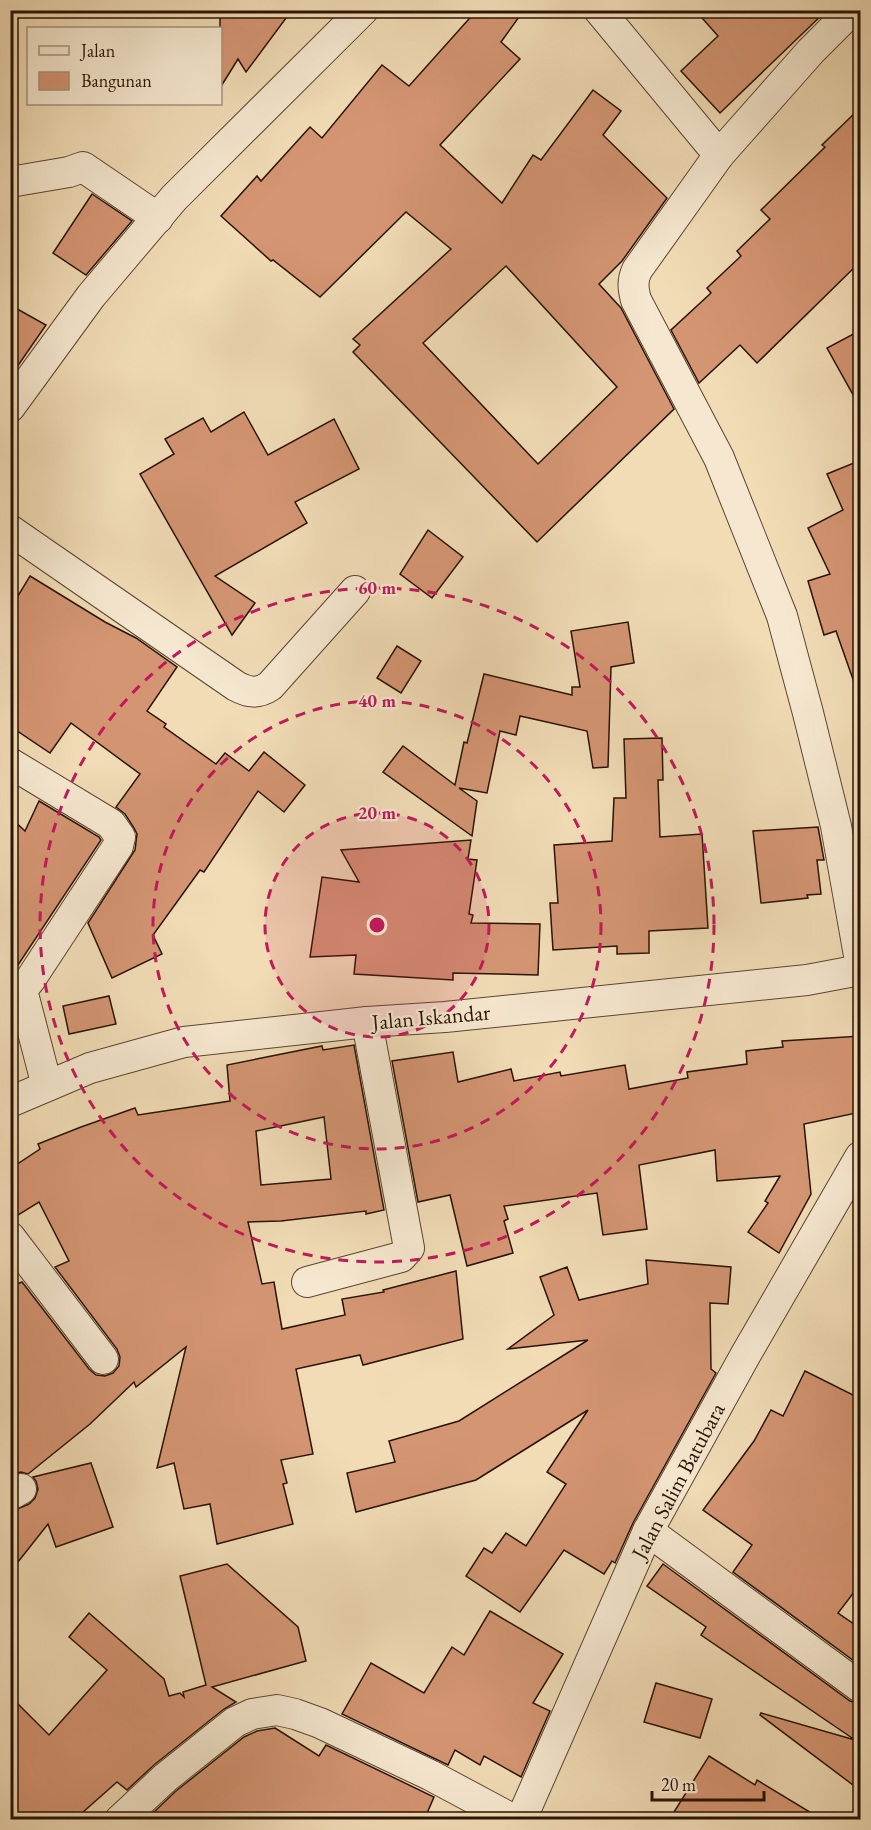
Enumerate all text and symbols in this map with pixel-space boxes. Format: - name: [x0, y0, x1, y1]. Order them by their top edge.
- legend: [27, 27, 222, 105]
- text: Jalan: [79, 39, 116, 62]
- text: Bangunan: [81, 69, 152, 92]
- text: 60 m: [358, 576, 396, 599]
- text: 40 m: [358, 689, 396, 712]
- text: 20 m: [358, 801, 396, 824]
- centre of rings: [367, 915, 387, 935]
- street label: Jalan Iskandar: [369, 997, 492, 1037]
- street label: Jalan Salim Batubara: [624, 1397, 732, 1566]
- scale bar: [652, 1764, 764, 1802]
- text: 20 m: [661, 1773, 696, 1796]

